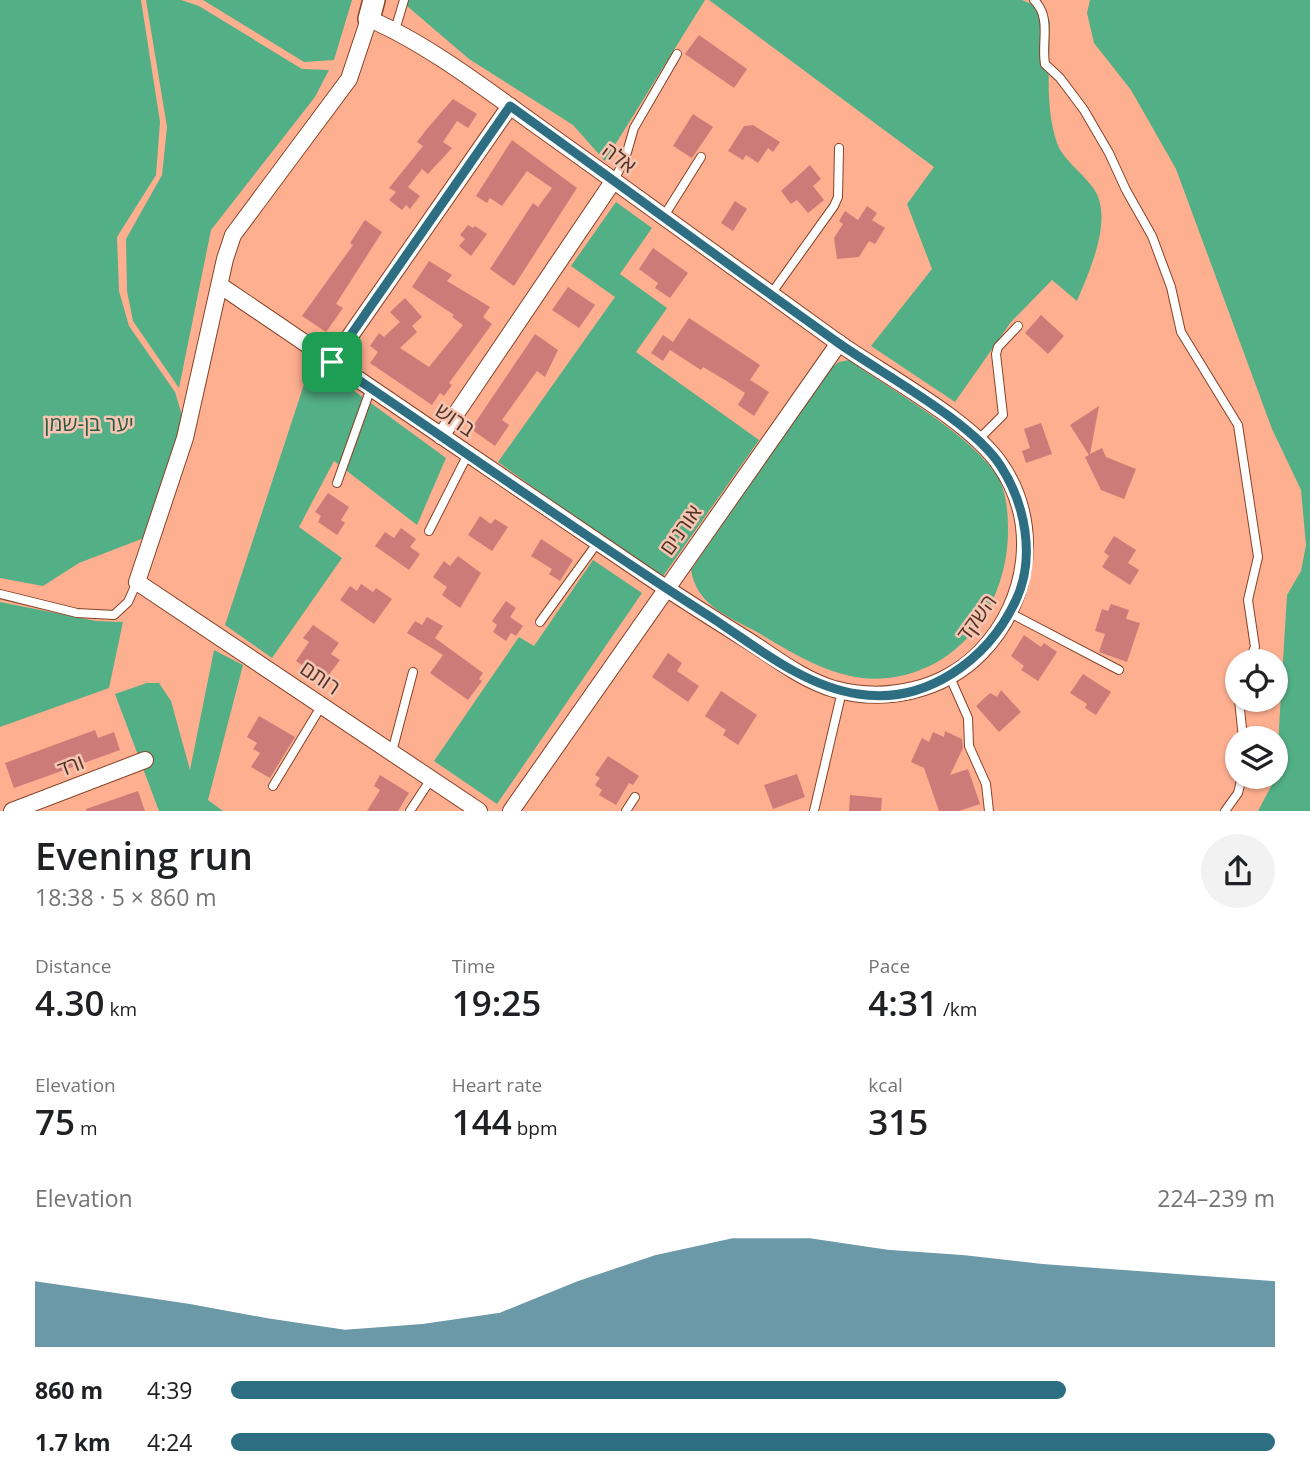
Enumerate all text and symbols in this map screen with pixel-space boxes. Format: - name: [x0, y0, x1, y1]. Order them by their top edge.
- street label: אלה: [597, 135, 642, 179]
- pin: [302, 332, 362, 392]
- icon: arrive: [313, 343, 351, 381]
- street label: ברוש: [430, 396, 481, 442]
- park label: יער בן-שמן: [44, 409, 134, 437]
- street label: אורנים: [653, 499, 708, 560]
- street label: השקד: [950, 588, 1003, 646]
- map controls: [1225, 649, 1288, 789]
- button: locate: [1225, 649, 1288, 712]
- street label: רותם: [295, 654, 346, 701]
- button: layers: [1225, 726, 1288, 789]
- street label: ורד: [53, 747, 88, 783]
- text: Evening run: [35, 829, 253, 881]
- button: share: [1201, 834, 1275, 908]
- text: 18:38 · 5 × 860 m: [35, 881, 217, 913]
- text: Distance: [35, 953, 111, 979]
- text: Time: [452, 953, 495, 979]
- text: Pace: [868, 953, 910, 979]
- text: 4.30: [35, 979, 105, 1026]
- text: 19:25: [452, 979, 541, 1026]
- text: 4:31: [868, 979, 938, 1026]
- text: km: [105, 996, 137, 1022]
- text: /km: [938, 996, 977, 1022]
- text: Elevation: [35, 1072, 116, 1098]
- text: Heart rate: [452, 1072, 542, 1098]
- text: kcal: [868, 1072, 903, 1098]
- text: 75: [35, 1098, 75, 1145]
- text: 144: [452, 1098, 512, 1145]
- text: 315: [868, 1098, 928, 1145]
- text: m: [75, 1115, 98, 1141]
- text: bpm: [512, 1115, 557, 1141]
- text: Elevation: [35, 1182, 133, 1214]
- text: 224–239 m: [1157, 1182, 1275, 1214]
- text: 860 m: [35, 1374, 103, 1406]
- text: 4:39: [147, 1374, 193, 1406]
- text: 1.7 km: [35, 1426, 111, 1458]
- text: 4:24: [147, 1426, 193, 1458]

